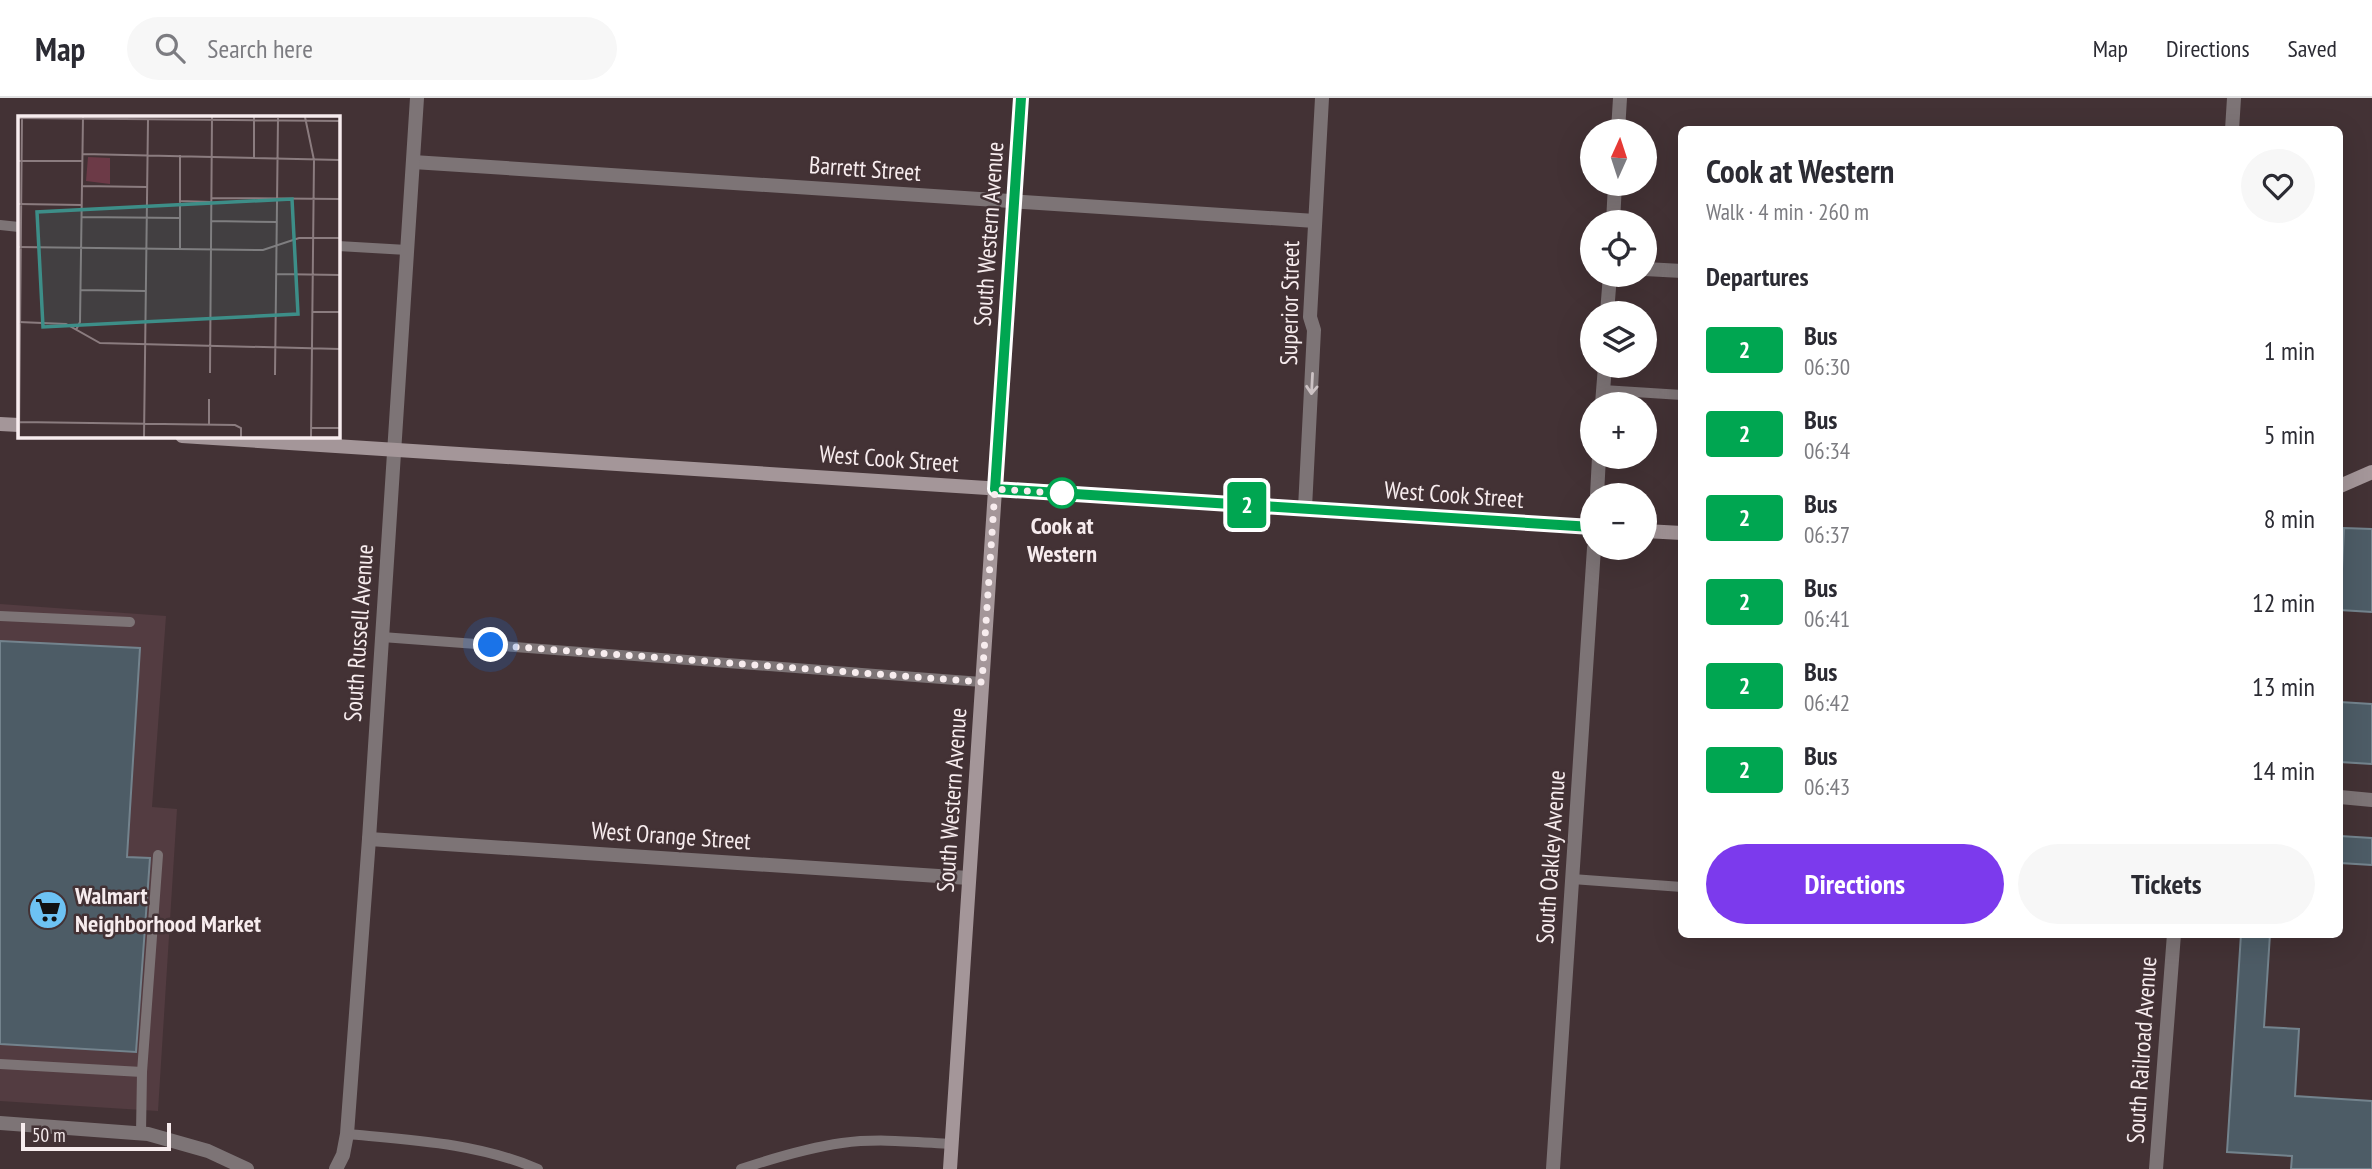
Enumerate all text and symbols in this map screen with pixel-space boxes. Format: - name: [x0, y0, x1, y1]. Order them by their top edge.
- search box: [127, 17, 617, 80]
- text: Map: [35, 27, 85, 70]
- icon: search: [151, 29, 189, 67]
- text: Search here: [207, 32, 313, 65]
- text: Map: [2093, 33, 2128, 64]
- text: Directions: [2166, 33, 2250, 64]
- text: Saved: [2288, 33, 2337, 64]
- inset map: [18, 116, 340, 438]
- north arrow: [1580, 119, 1657, 196]
- map controls: [1580, 119, 1657, 560]
- street label: South Western Avenue: [967, 141, 1010, 327]
- street label: Barrett Street: [808, 149, 922, 188]
- text: Cook at Western: [1706, 149, 1894, 192]
- button: heart: [2241, 149, 2315, 223]
- text: Walk · 4 min · 260 m: [1706, 197, 1869, 226]
- button: locate: [1580, 210, 1657, 287]
- street label: Superior Street: [1273, 240, 1306, 366]
- text: Departures: [1706, 260, 1809, 293]
- button: layers: [1580, 301, 1657, 378]
- text: Bus: [1804, 319, 1837, 352]
- text: 2: [1739, 334, 1750, 365]
- text: 1 min: [2264, 334, 2315, 367]
- text: 06:30: [1804, 352, 1850, 381]
- one-way arrow: [1305, 372, 1318, 395]
- button: +: [1580, 392, 1657, 469]
- text: Bus: [1804, 403, 1837, 436]
- text: 2: [1739, 418, 1750, 449]
- text: 5 min: [2264, 418, 2315, 451]
- text: 06:34: [1804, 436, 1850, 465]
- street label: West Cook Street: [818, 438, 960, 479]
- street label: West Cook Street: [1383, 474, 1525, 515]
- marker: Cook at Western: [1047, 478, 1077, 508]
- line badge: 2: [1224, 482, 1270, 528]
- button: −: [1580, 483, 1657, 560]
- text: Bus: [1804, 487, 1837, 520]
- text: 2: [1241, 489, 1253, 520]
- text: 2: [1739, 502, 1750, 533]
- text: 8 min: [2264, 502, 2315, 535]
- place label: Cook at Western: [1026, 510, 1097, 569]
- text: 06:37: [1804, 520, 1850, 549]
- street label: South Russell Avenue: [337, 543, 380, 723]
- text: Bus: [1804, 571, 1837, 604]
- text: 2: [1739, 586, 1750, 617]
- text: 12 min: [2252, 586, 2315, 619]
- text: 06:41: [1804, 604, 1850, 633]
- your location: [473, 627, 508, 662]
- text: Bus: [1804, 655, 1837, 688]
- text: 2: [1739, 670, 1750, 701]
- text: 13 min: [2252, 670, 2315, 703]
- text: 06:42: [1804, 688, 1850, 717]
- street label: South Western Avenue: [930, 707, 973, 893]
- text: Bus: [1804, 739, 1837, 772]
- text: 2: [1739, 754, 1750, 785]
- text: 14 min: [2252, 754, 2315, 787]
- street label: South Oakley Avenue: [1529, 769, 1572, 945]
- text: 06:43: [1804, 772, 1850, 801]
- street label: West Orange Street: [590, 814, 752, 857]
- button: Directions: [1706, 844, 2004, 924]
- button: Tickets: [2018, 844, 2315, 924]
- place label: Walmart Neighborhood Market: [74, 880, 261, 939]
- supermarket icon: Walmart Neighborhood Market: [27, 889, 69, 931]
- street label: South Railroad Avenue: [2120, 955, 2163, 1144]
- scale bar: [21, 1120, 172, 1152]
- text: 50 m: [32, 1123, 66, 1147]

